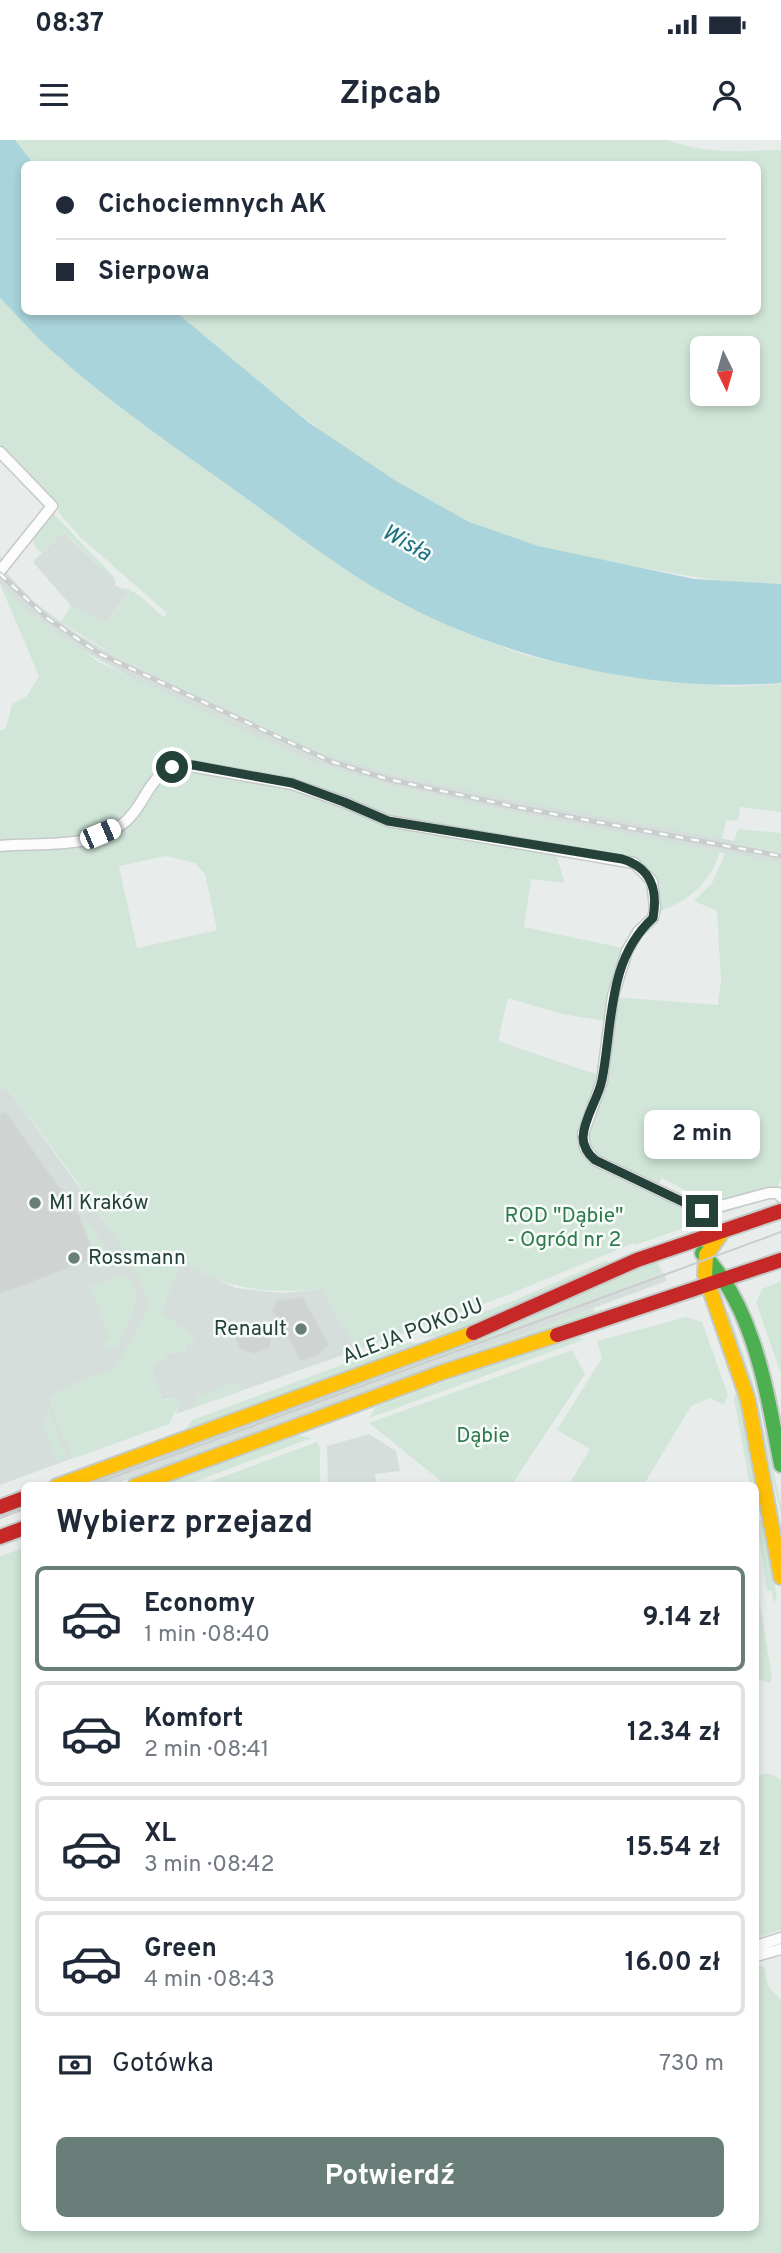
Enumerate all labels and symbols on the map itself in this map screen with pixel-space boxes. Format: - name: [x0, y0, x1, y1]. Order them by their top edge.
- north arrow: [690, 336, 760, 406]
- water label: Wisła: [376, 519, 436, 569]
- route start: [156, 751, 188, 783]
- car: [77, 816, 124, 852]
- callout: 2 min: [644, 1110, 760, 1158]
- place label: M1 Kraków: [49, 1190, 149, 1217]
- marker: M1 Kraków: [27, 1195, 43, 1211]
- route end: [686, 1195, 718, 1227]
- park label: ROD "Dąbie" - Ogród nr 2: [505, 1203, 623, 1254]
- place label: Rossmann: [88, 1245, 186, 1272]
- marker: Rossmann: [66, 1250, 82, 1266]
- street label: ALEJA POKOJU: [339, 1293, 487, 1371]
- place label: Renault: [214, 1316, 287, 1343]
- marker: Renault: [293, 1321, 309, 1337]
- park label: Dąbie: [456, 1423, 510, 1450]

